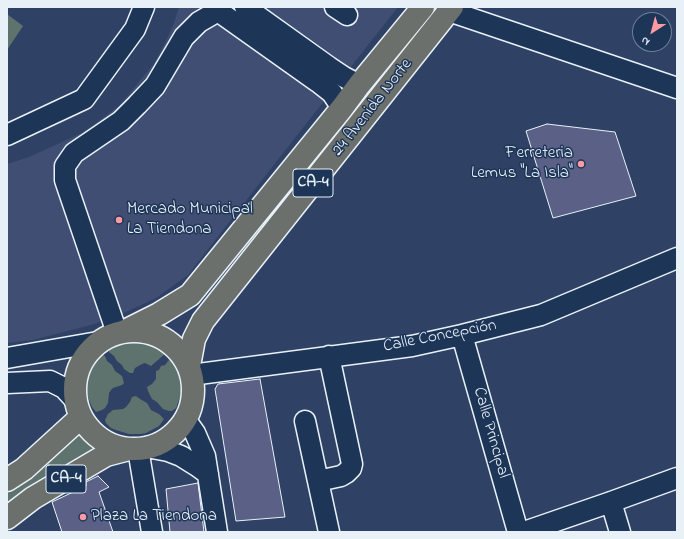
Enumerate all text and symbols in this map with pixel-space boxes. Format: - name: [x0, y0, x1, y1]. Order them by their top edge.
- north arrow: [632, 12, 672, 52]
- text: N: [638, 32, 653, 50]
- street label: 24 Avenida Norte: [329, 55, 417, 161]
- place label: Ferreteria Lemus "La Isla": [471, 144, 573, 184]
- marker: Ferreteria Lemus "La Isla": [576, 159, 586, 169]
- road number: CA-4: [293, 169, 333, 197]
- place label: Mercado Municipal La Tiendona: [127, 200, 253, 240]
- marker: Mercado Municipal La Tiendona: [114, 215, 124, 225]
- street label: Calle Concepción: [382, 316, 498, 358]
- street label: Calle Principal: [467, 385, 513, 481]
- road number: CA-4: [46, 465, 86, 493]
- place label: Plaza La Tiendona: [91, 507, 217, 527]
- marker: Plaza La Tiendona: [78, 512, 88, 522]

